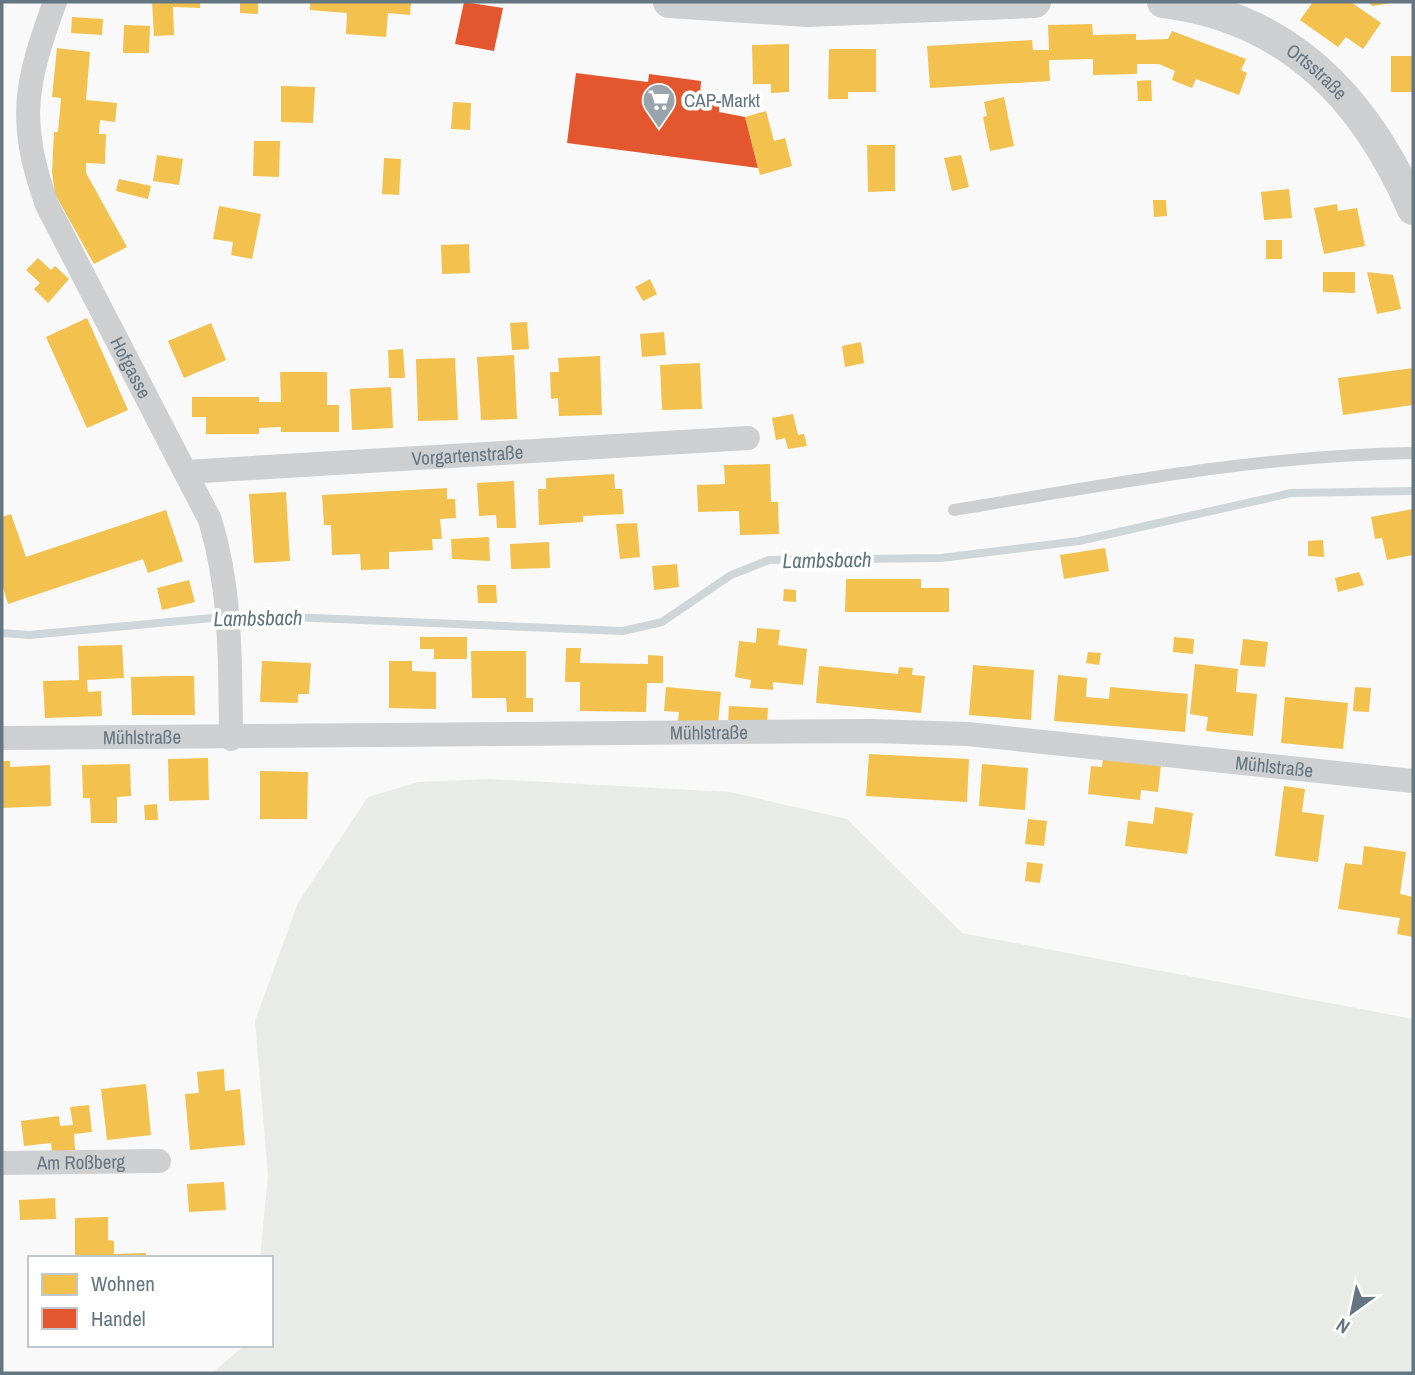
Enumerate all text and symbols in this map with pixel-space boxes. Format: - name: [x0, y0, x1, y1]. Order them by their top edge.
- street label: Ortsstraße: [1281, 37, 1353, 105]
- supermarket icon: CAP-Markt: [640, 81, 678, 130]
- place label: CAP-Markt: [684, 87, 761, 113]
- street label: Hofgasse: [104, 332, 158, 403]
- street label: Vorgartenstraße: [411, 439, 524, 471]
- water label: Lambsbach: [782, 545, 872, 575]
- water label: Lambsbach: [213, 603, 303, 633]
- street label: Mühlstraße: [670, 719, 748, 746]
- street label: Mühlstraße: [103, 724, 181, 750]
- street label: Mühlstraße: [1234, 749, 1314, 783]
- street label: Am Roßberg: [36, 1148, 126, 1176]
- legend: [28, 1256, 273, 1347]
- text: Wohnen: [91, 1269, 155, 1298]
- north arrow: [1317, 1277, 1387, 1347]
- text: Handel: [91, 1304, 146, 1333]
- text: N: [1331, 1312, 1355, 1340]

